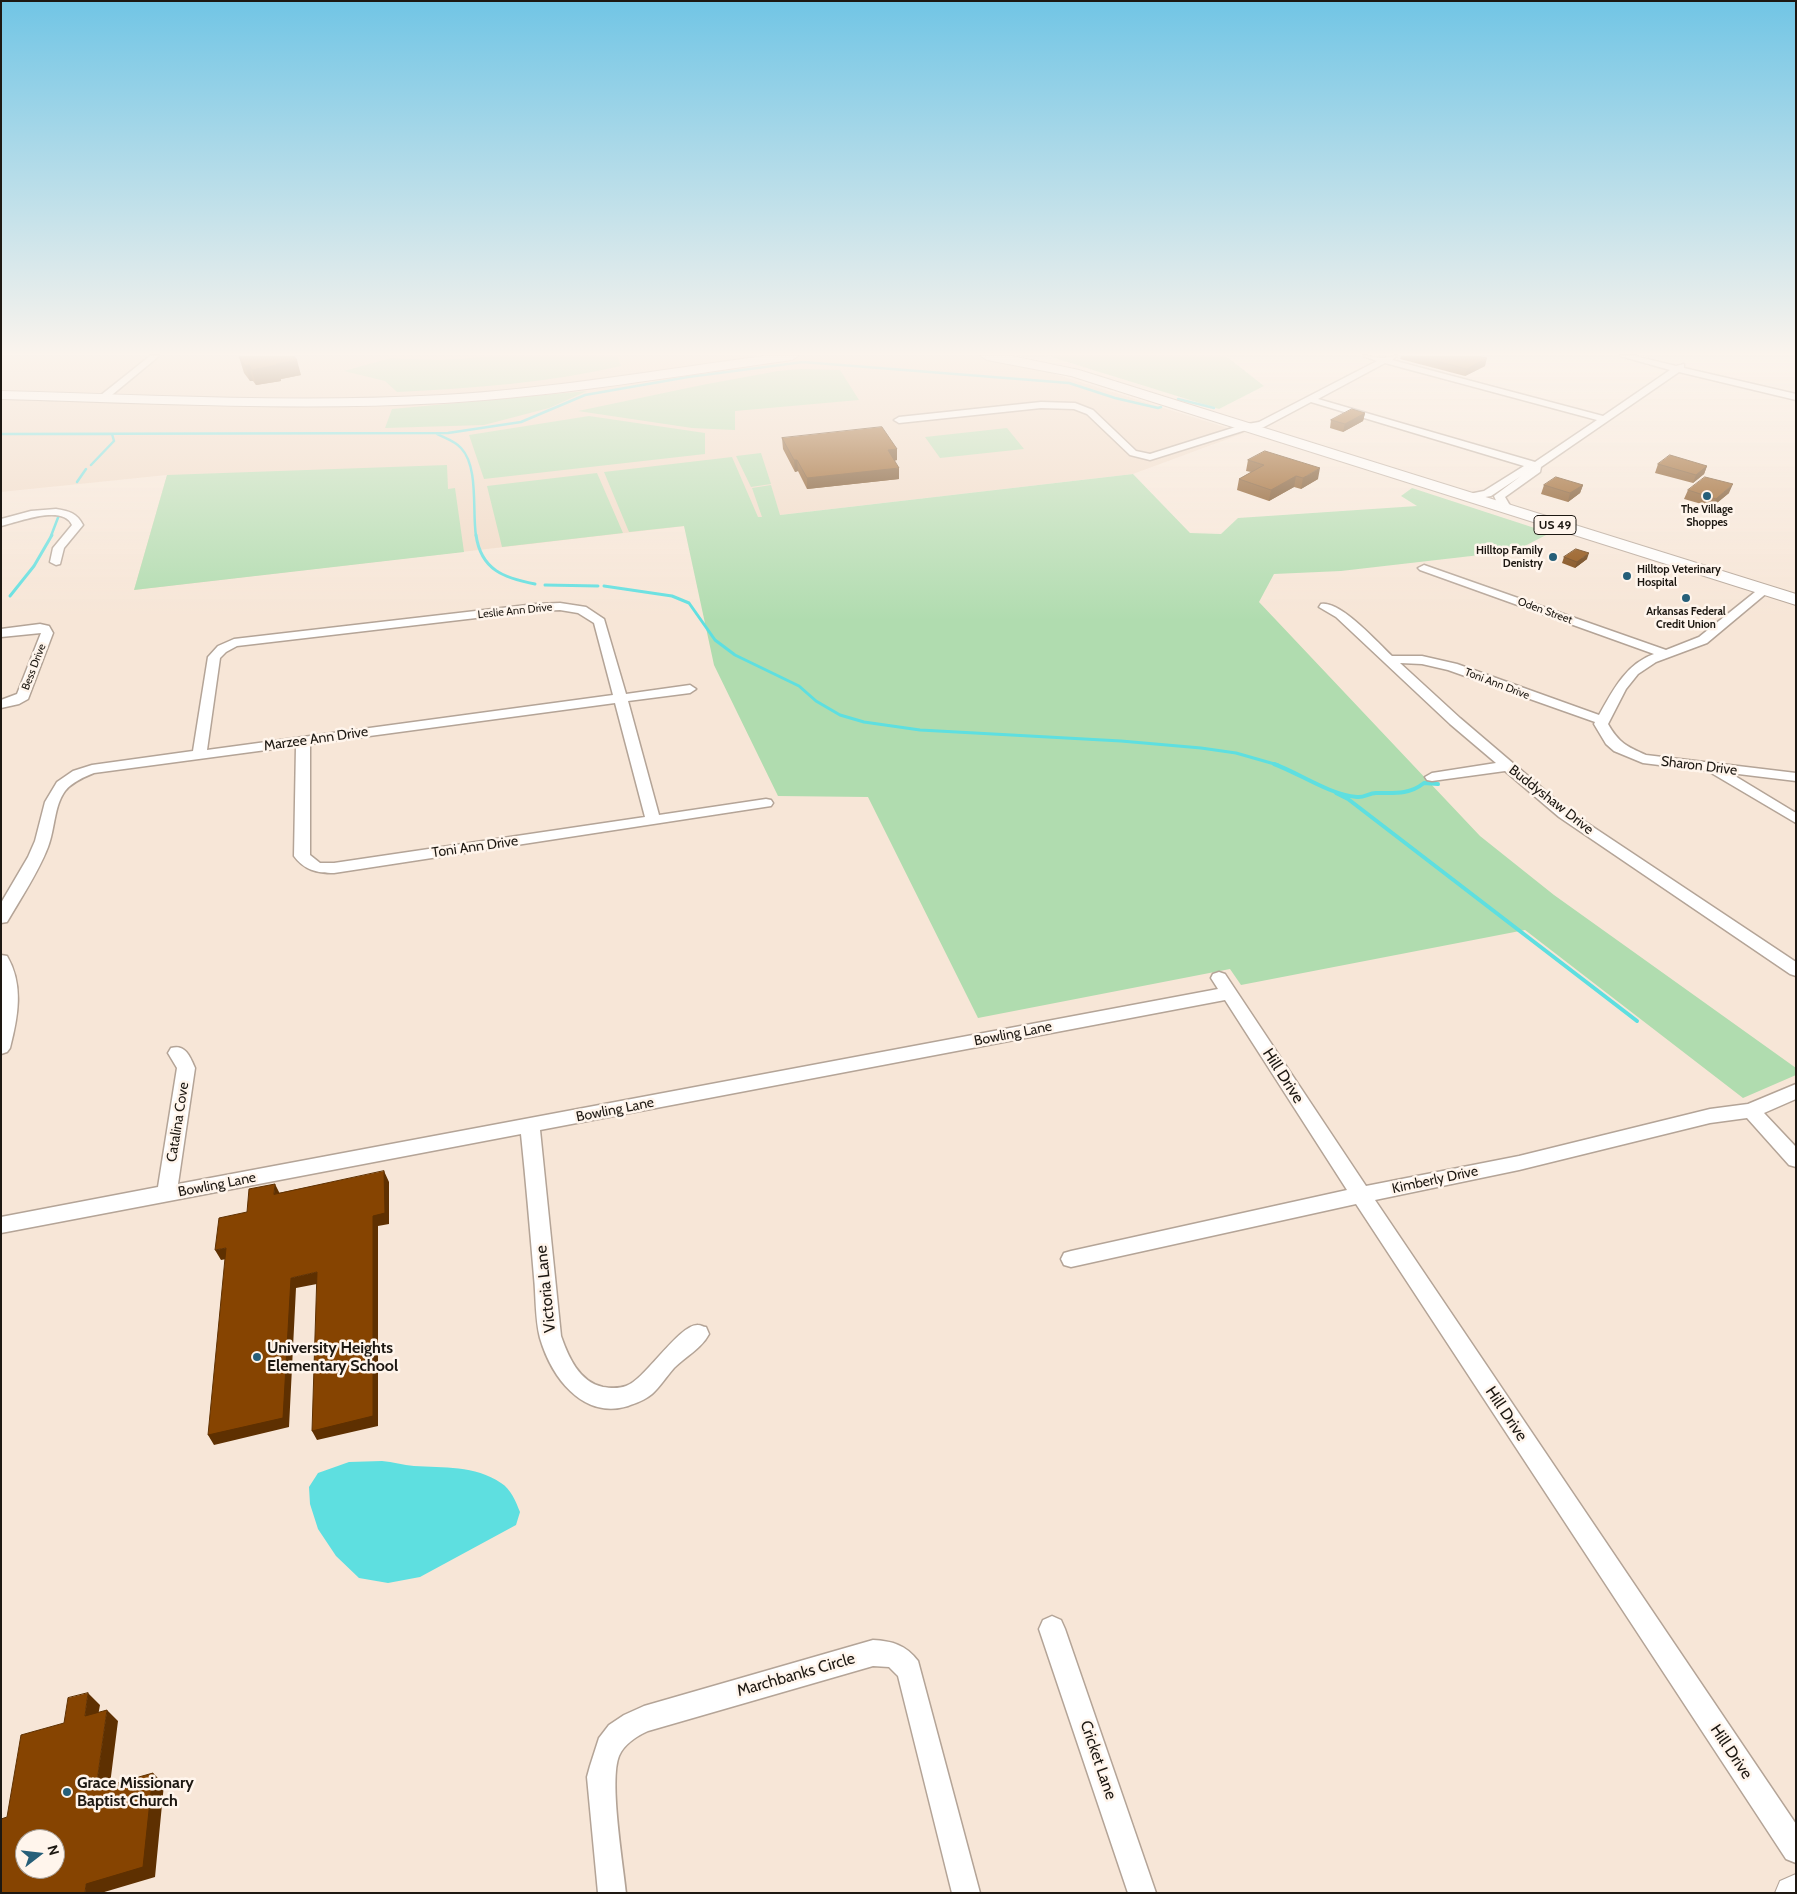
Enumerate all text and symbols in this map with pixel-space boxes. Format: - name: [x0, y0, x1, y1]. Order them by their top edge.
- marker: The Village Shoppes: [1701, 490, 1713, 502]
- place label: The Village Shoppes: [1681, 503, 1733, 529]
- road number: US 49: [1534, 516, 1576, 534]
- place label: Hilltop Family Denistry: [1476, 544, 1543, 570]
- marker: Hilltop Family Denistry: [1547, 551, 1559, 563]
- place label: Hilltop Veterinary Hospital: [1637, 563, 1721, 589]
- marker: Hilltop Veterinary Hospital: [1621, 570, 1633, 582]
- marker: Arkansas Federal Credit Union: [1680, 592, 1692, 604]
- street label: Oden Street: [1516, 595, 1574, 627]
- street label: Leslie Ann Drive: [477, 601, 553, 621]
- place label: Arkansas Federal Credit Union: [1646, 605, 1726, 631]
- street label: Bess Drive: [19, 642, 49, 692]
- street label: Toni Ann Drive: [1463, 666, 1531, 702]
- street label: Marzee Ann Drive: [263, 723, 369, 755]
- street label: Sharon Drive: [1660, 753, 1738, 779]
- street label: Buddyshaw Drive: [1505, 762, 1597, 838]
- street label: Toni Ann Drive: [431, 833, 519, 861]
- street label: Bowling Lane: [973, 1018, 1053, 1050]
- street label: Hill Drive: [1258, 1045, 1308, 1107]
- street label: Catalina Cove: [163, 1081, 193, 1163]
- street label: Bowling Lane: [575, 1094, 655, 1126]
- street label: Kimberly Drive: [1390, 1163, 1480, 1197]
- street label: Bowling Lane: [177, 1169, 257, 1201]
- street label: Victoria Lane: [532, 1244, 560, 1334]
- place label: University Heights Elementary School: [267, 1338, 398, 1376]
- marker: University Heights Elementary School: [251, 1351, 263, 1363]
- street label: Hill Drive: [1481, 1383, 1531, 1445]
- street label: Marchbanks Circle: [735, 1649, 857, 1701]
- street label: Cricket Lane: [1076, 1718, 1120, 1802]
- street label: Hill Drive: [1706, 1721, 1756, 1783]
- place label: Grace Missionary Baptist Church: [77, 1773, 194, 1811]
- marker: Grace Missionary Baptist Church: [61, 1786, 73, 1798]
- north arrow: [15, 1829, 65, 1879]
- text: N: [43, 1843, 63, 1857]

